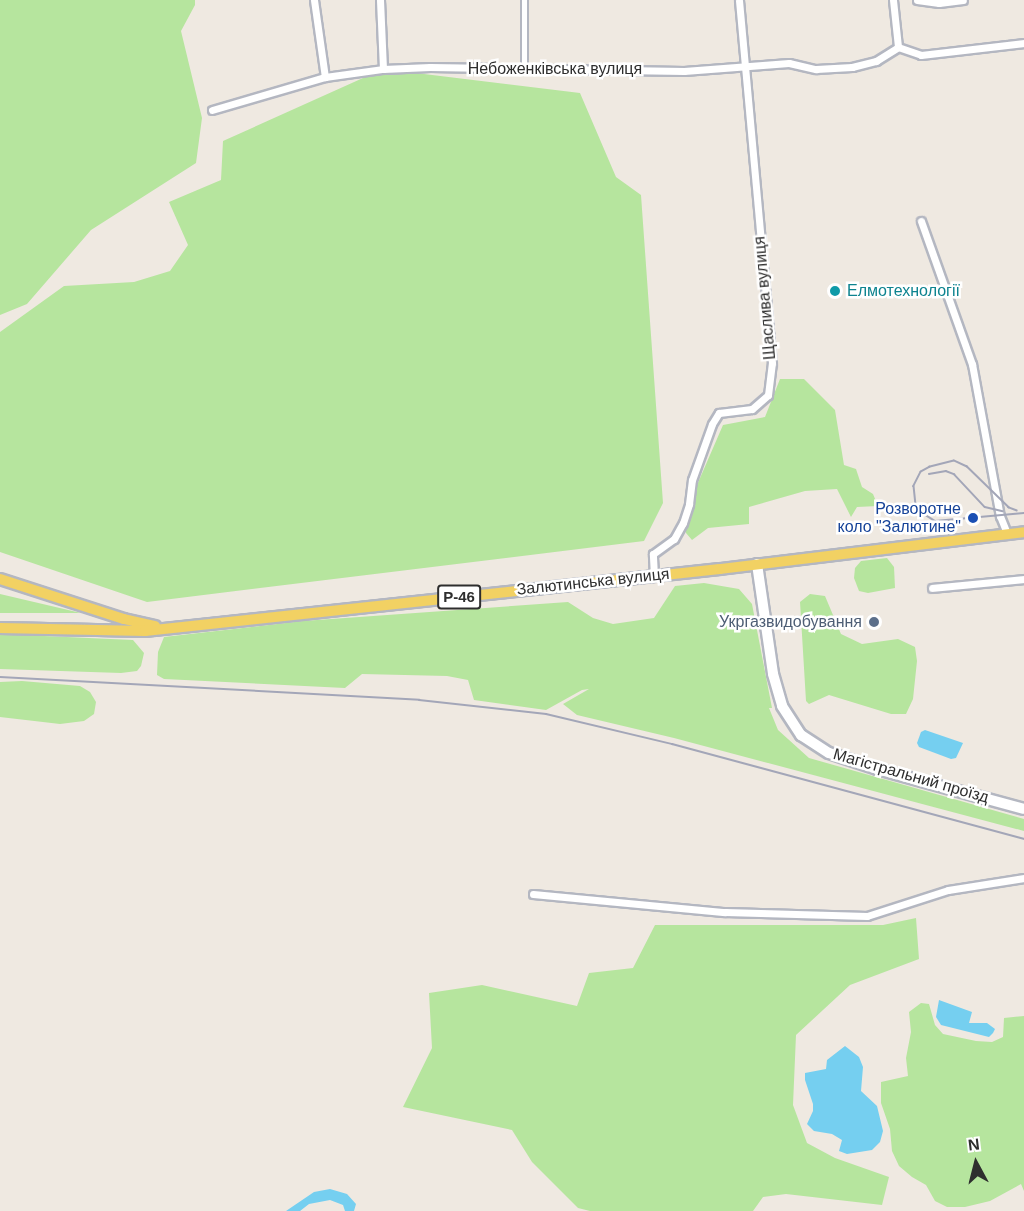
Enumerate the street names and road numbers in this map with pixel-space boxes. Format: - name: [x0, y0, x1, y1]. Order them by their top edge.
- street label: Небоженківська вулиця: [468, 59, 642, 79]
- street label: Щаслива вулиця: [750, 235, 780, 361]
- street label: Залютинська вулиця: [516, 564, 670, 600]
- road number: Р-46: [436, 585, 482, 609]
- street label: Магістральний проїзд: [831, 745, 991, 807]

